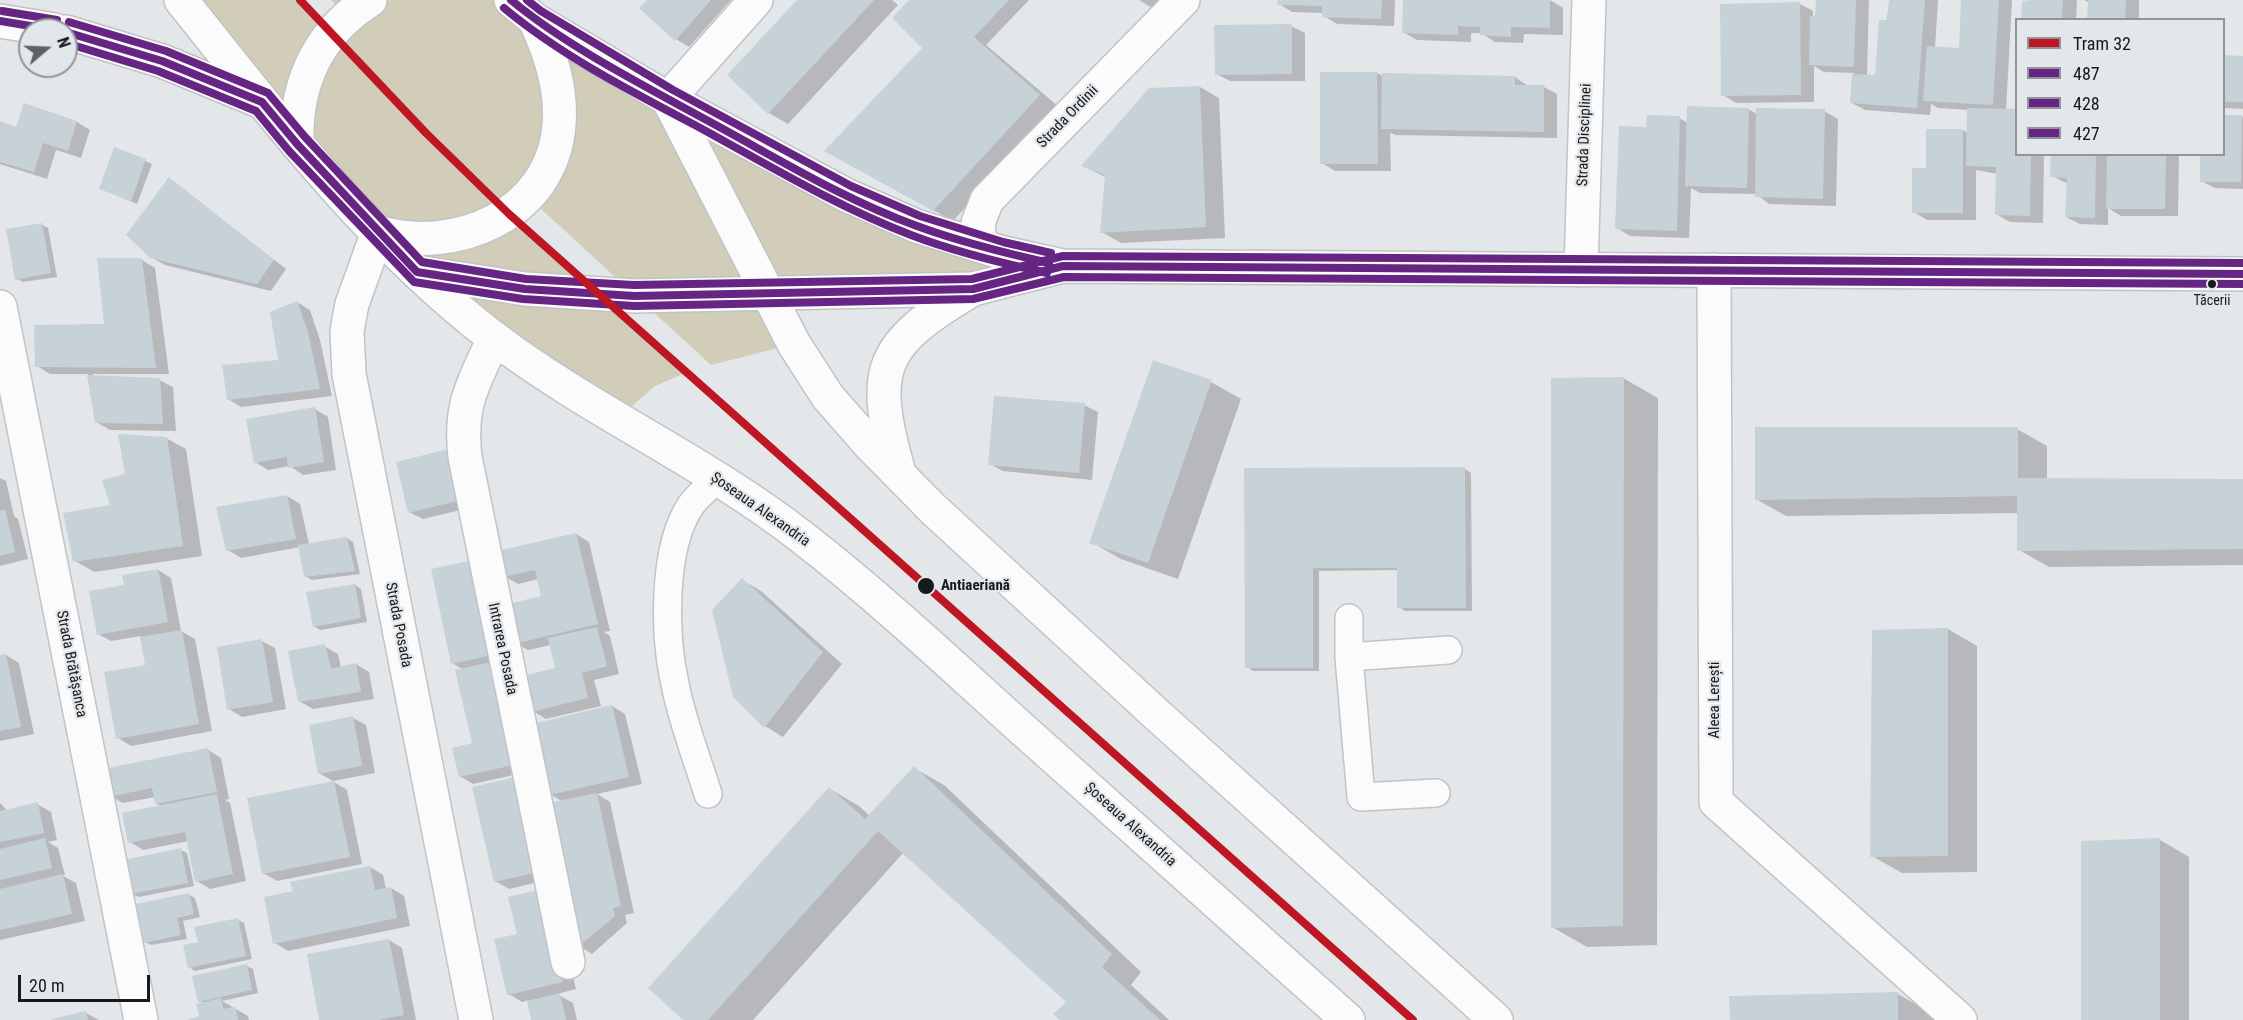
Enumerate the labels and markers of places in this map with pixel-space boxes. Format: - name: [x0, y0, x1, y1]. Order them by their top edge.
- marker: Tăcerii: [2206, 278, 2218, 290]
- place label: Tăcerii: [2194, 293, 2230, 309]
- marker: Antiaeriană: [916, 576, 936, 596]
- place label: Antiaeriană: [941, 577, 1010, 595]

